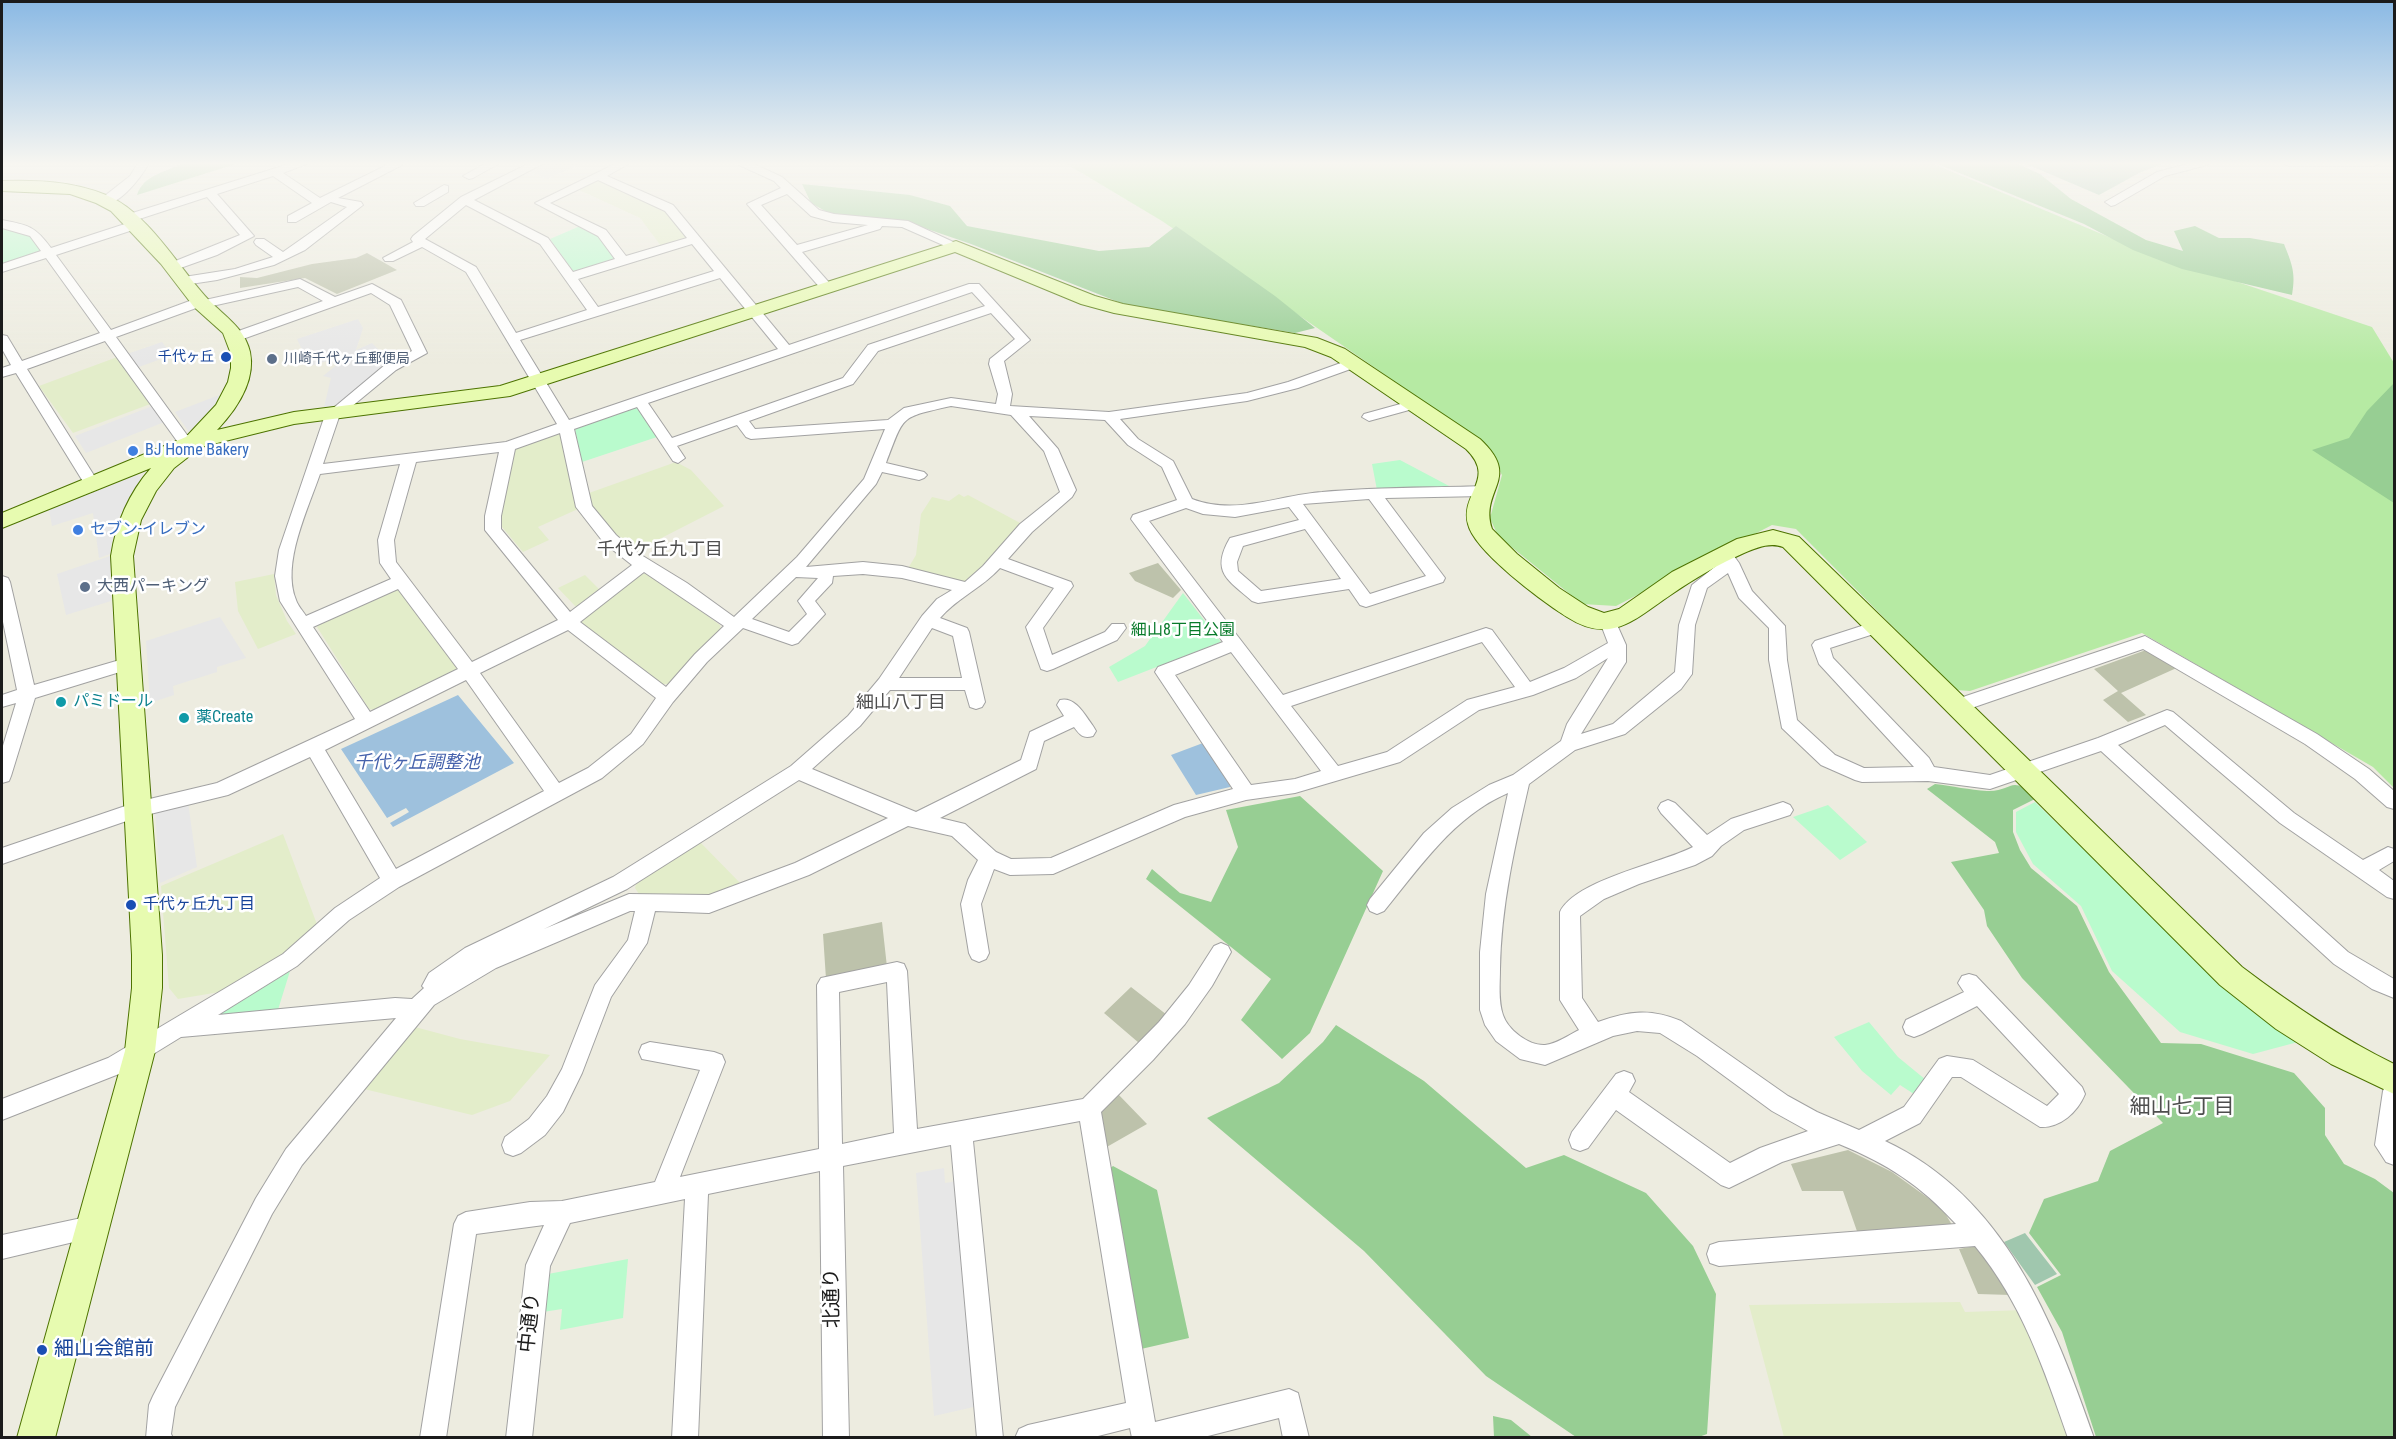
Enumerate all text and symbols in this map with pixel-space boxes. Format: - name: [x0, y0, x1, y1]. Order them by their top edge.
- place label: 千代ヶ丘: [158, 349, 214, 365]
- marker: 千代ヶ丘: [219, 350, 233, 364]
- place label: 川崎千代ヶ丘郵便局: [284, 351, 410, 367]
- marker: 川崎千代ヶ丘郵便局: [265, 352, 279, 366]
- place label: BJ Home Bakery: [145, 441, 249, 461]
- marker: BJ Home Bakery: [126, 444, 140, 458]
- place label: セブン-イレブン: [90, 520, 206, 540]
- marker: セブン-イレブン: [71, 523, 85, 537]
- district label: 千代ケ丘九丁目: [597, 539, 723, 561]
- place label: 大西パーキング: [97, 577, 209, 597]
- marker: 大西パーキング: [78, 580, 92, 594]
- park label: 細山8丁目公園: [1131, 621, 1235, 641]
- place label: パミドール: [73, 692, 153, 712]
- district label: 細山八丁目: [856, 692, 946, 714]
- marker: パミドール: [54, 695, 68, 709]
- place label: 薬Create: [196, 708, 253, 728]
- marker: 薬Create: [177, 711, 191, 725]
- water label: 千代ヶ丘調整池: [354, 752, 480, 774]
- place label: 千代ヶ丘九丁目: [143, 895, 255, 915]
- marker: 千代ヶ丘九丁目: [124, 898, 138, 912]
- district label: 細山七丁目: [2130, 1095, 2234, 1121]
- street label: 北通り: [820, 1268, 846, 1328]
- street label: 中通り: [516, 1292, 546, 1354]
- place label: 細山会館前: [54, 1338, 154, 1362]
- marker: 細山会館前: [35, 1343, 49, 1357]

